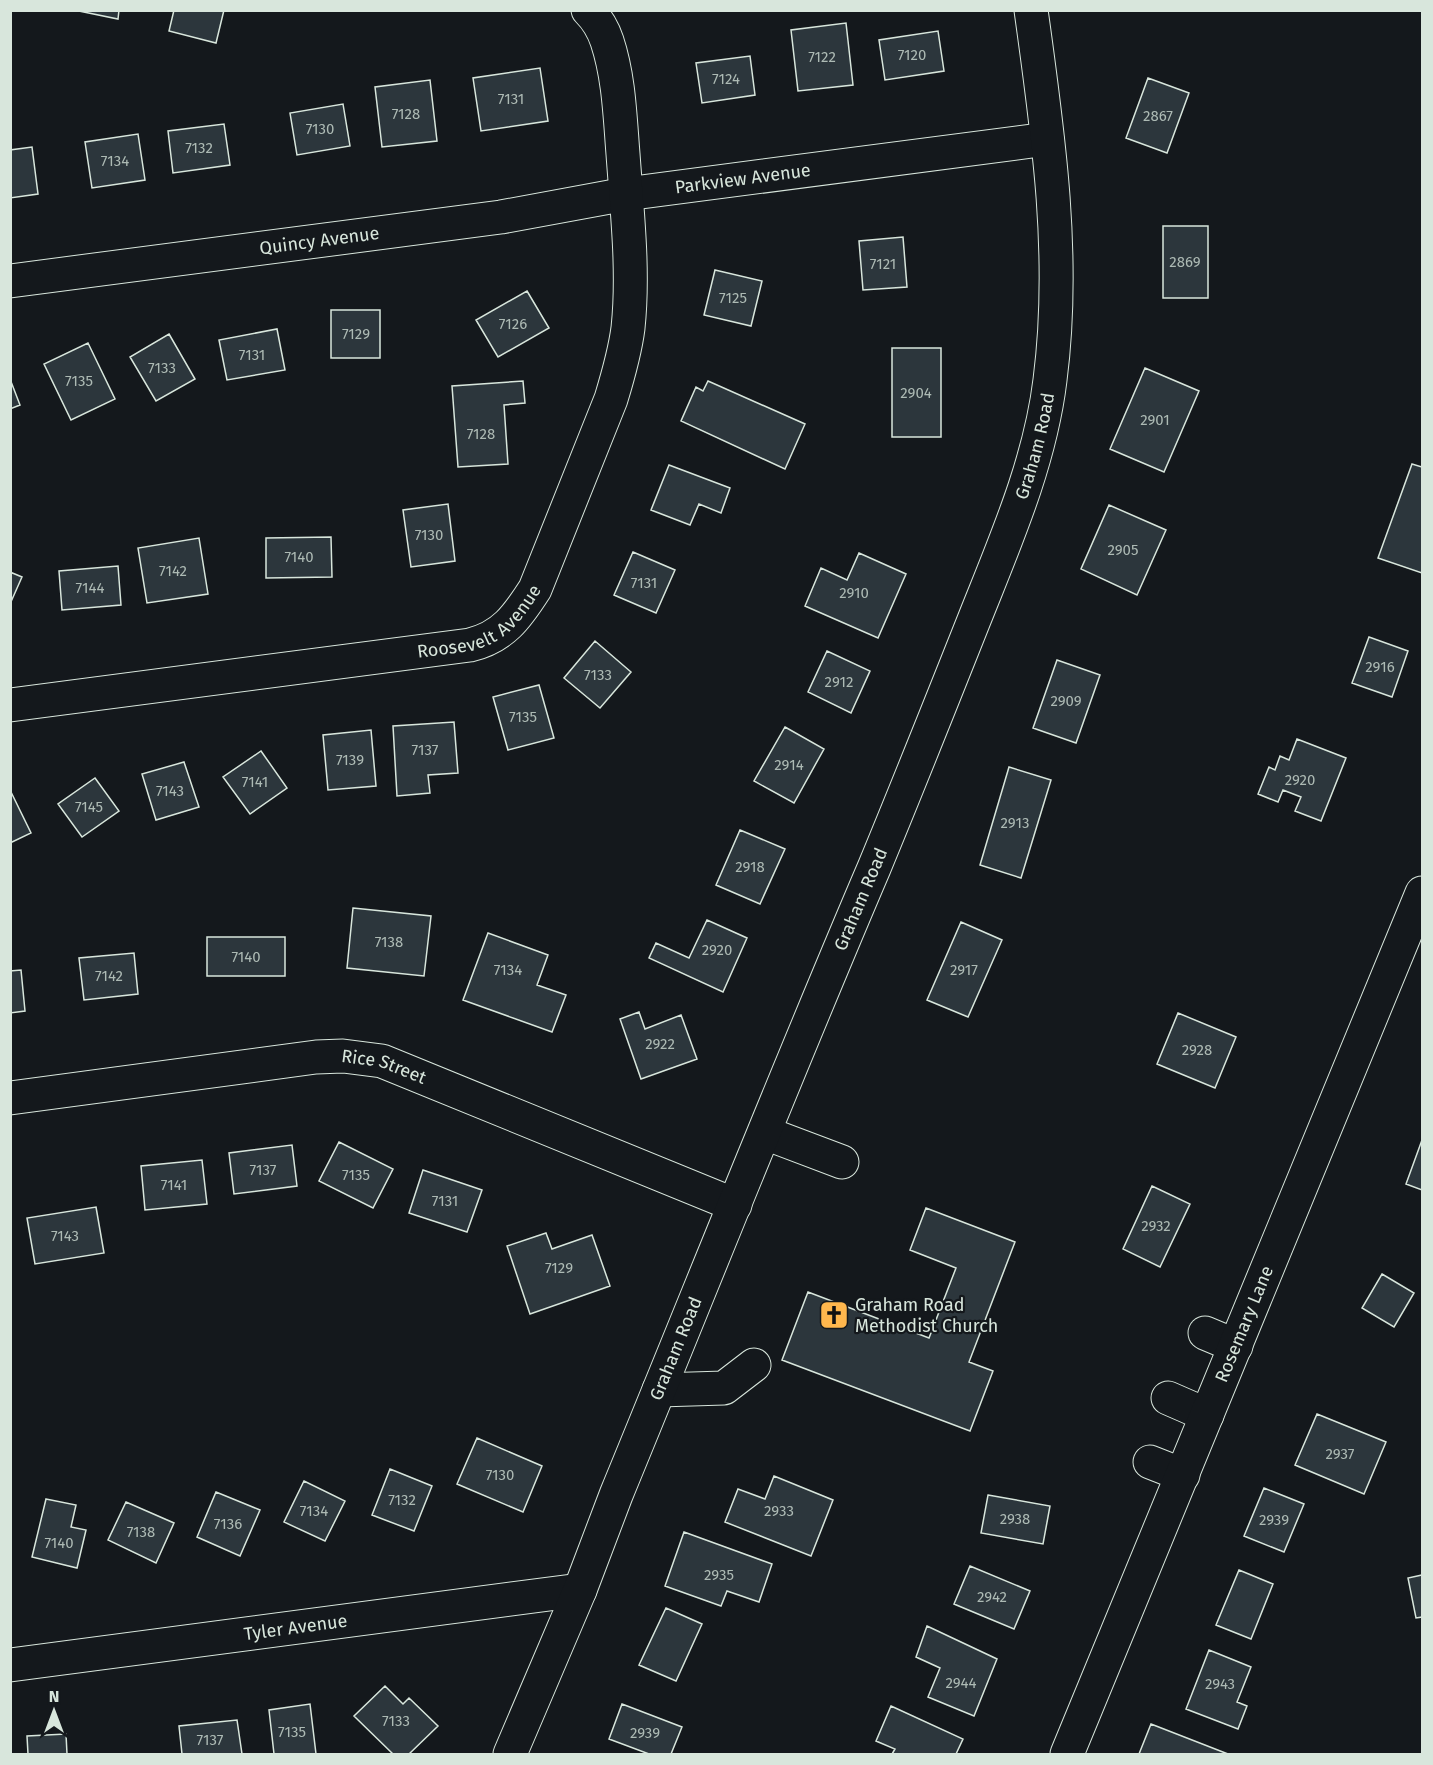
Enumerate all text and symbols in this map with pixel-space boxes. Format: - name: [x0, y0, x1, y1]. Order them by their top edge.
- house number: 7120: [898, 46, 926, 64]
- house number: 7122: [808, 48, 836, 66]
- house number: 7124: [712, 70, 740, 88]
- house number: 7131: [498, 90, 524, 108]
- house number: 7128: [392, 105, 420, 123]
- house number: 2867: [1143, 107, 1173, 125]
- house number: 7130: [306, 120, 334, 138]
- house number: 7132: [185, 139, 213, 157]
- house number: 7134: [101, 152, 129, 170]
- street label: Parkview Avenue: [674, 159, 812, 199]
- street label: Quincy Avenue: [258, 222, 381, 259]
- house number: 2869: [1169, 253, 1201, 271]
- house number: 7121: [870, 255, 896, 273]
- house number: 7125: [719, 289, 747, 307]
- house number: 7126: [499, 315, 527, 333]
- house number: 7129: [342, 325, 370, 343]
- house number: 7131: [239, 346, 265, 364]
- house number: 7133: [148, 359, 176, 377]
- house number: 7135: [65, 372, 93, 390]
- house number: 2904: [900, 384, 932, 402]
- street label: Graham Road: [1011, 391, 1059, 502]
- house number: 2901: [1140, 411, 1170, 429]
- house number: 7128: [467, 425, 495, 443]
- house number: 7130: [415, 526, 443, 544]
- house number: 2905: [1107, 541, 1139, 559]
- house number: 7140: [284, 548, 314, 566]
- house number: 7142: [159, 562, 187, 580]
- house number: 7131: [631, 574, 657, 592]
- house number: 7144: [76, 579, 104, 597]
- street label: Roosevelt Avenue: [416, 580, 546, 663]
- house number: 2910: [839, 584, 869, 602]
- house number: 2916: [1365, 658, 1395, 676]
- house number: 7133: [584, 666, 612, 684]
- house number: 2912: [825, 673, 853, 691]
- house number: 2909: [1050, 692, 1082, 710]
- house number: 7135: [509, 708, 537, 726]
- house number: 7137: [412, 741, 439, 759]
- house number: 7139: [336, 751, 364, 769]
- house number: 2914: [774, 756, 804, 774]
- house number: 2920: [1285, 771, 1315, 789]
- house number: 7141: [242, 773, 268, 791]
- house number: 7143: [156, 782, 184, 800]
- house number: 7145: [75, 798, 103, 816]
- house number: 2913: [1001, 814, 1029, 832]
- street label: Graham Road: [829, 845, 892, 954]
- house number: 2918: [735, 858, 765, 876]
- house number: 7138: [375, 933, 403, 951]
- house number: 2920: [702, 941, 732, 959]
- house number: 7140: [231, 948, 261, 966]
- house number: 7134: [494, 961, 522, 979]
- house number: 2917: [950, 961, 978, 979]
- house number: 7142: [95, 967, 123, 985]
- house number: 2922: [645, 1035, 675, 1053]
- house number: 2928: [1182, 1041, 1212, 1059]
- street label: Rice Street: [340, 1045, 430, 1089]
- house number: 7137: [250, 1161, 277, 1179]
- house number: 7135: [342, 1166, 370, 1184]
- house number: 7141: [161, 1176, 187, 1194]
- house number: 7131: [432, 1192, 458, 1210]
- house number: 2932: [1141, 1217, 1171, 1235]
- house number: 7143: [51, 1227, 79, 1245]
- house number: 7129: [545, 1259, 573, 1277]
- street label: Rosemary Lane: [1210, 1263, 1278, 1386]
- street label: Graham Road: [645, 1294, 707, 1404]
- place label: Graham Road Methodist Church: [855, 1294, 998, 1337]
- church icon: Graham Road Methodist Church: [818, 1299, 850, 1331]
- house number: 2937: [1326, 1445, 1355, 1463]
- house number: 7130: [486, 1466, 514, 1484]
- house number: 7132: [388, 1491, 416, 1509]
- house number: 7134: [300, 1502, 328, 1520]
- house number: 2933: [764, 1502, 794, 1520]
- house number: 2938: [1000, 1510, 1030, 1528]
- house number: 2939: [1259, 1511, 1289, 1529]
- house number: 7136: [214, 1515, 242, 1533]
- house number: 7138: [127, 1523, 155, 1541]
- house number: 7140: [44, 1534, 74, 1552]
- house number: 2935: [704, 1566, 734, 1584]
- house number: 2942: [977, 1588, 1007, 1606]
- street label: Tyler Avenue: [243, 1610, 349, 1645]
- house number: 2944: [946, 1674, 976, 1692]
- house number: 2943: [1205, 1675, 1235, 1693]
- north arrow: [24, 1681, 84, 1741]
- text: N: [49, 1687, 59, 1706]
- house number: 7133: [382, 1712, 410, 1730]
- house number: 7135: [278, 1723, 306, 1741]
- house number: 2939: [630, 1724, 660, 1742]
- house number: 7137: [197, 1731, 224, 1749]

